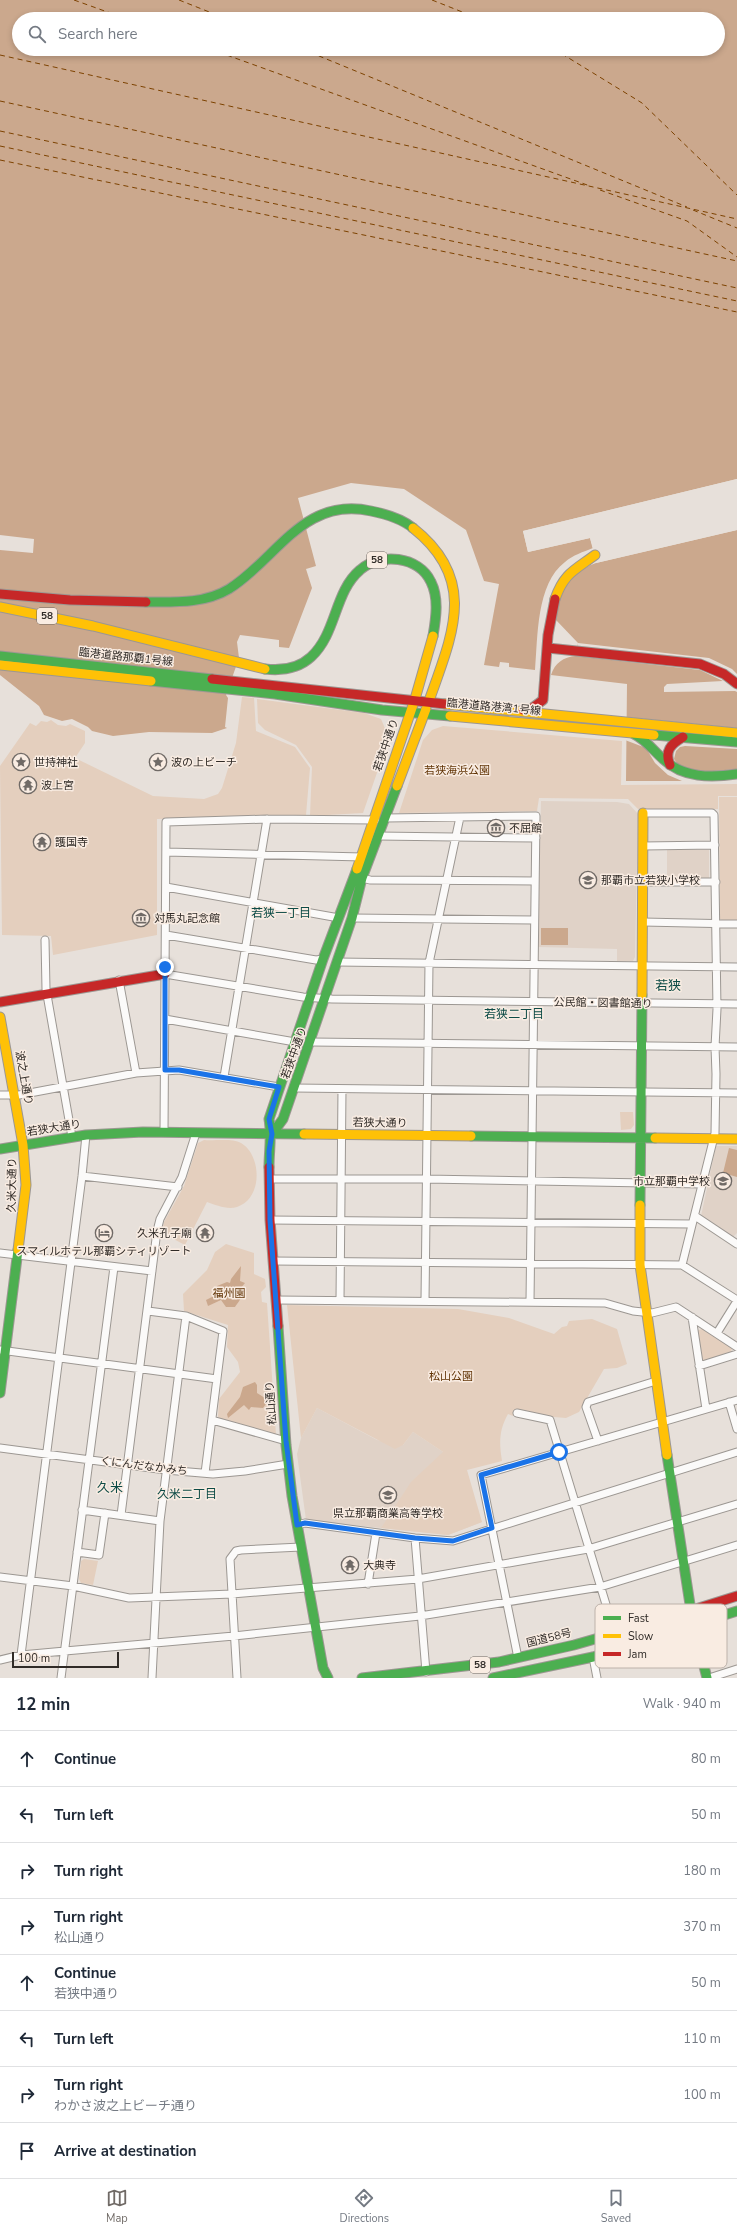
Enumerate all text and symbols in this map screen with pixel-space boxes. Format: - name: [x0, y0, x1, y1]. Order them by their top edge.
- search box: [12, 12, 725, 56]
- icon: search: [26, 23, 48, 45]
- text: Search here: [58, 24, 138, 44]
- road number: 58: [367, 552, 387, 568]
- road number: 58: [37, 608, 57, 624]
- street label: 臨港道路那覇1号線: [78, 645, 174, 669]
- street label: 臨港道路港湾1号線: [446, 695, 542, 719]
- street label: 若狭中通り: [370, 717, 402, 773]
- place icon: 世持神社: [11, 752, 31, 772]
- place icon: 波の上ビーチ: [148, 752, 168, 772]
- place label: 世持神社: [34, 755, 78, 770]
- place label: 波の上ビーチ: [171, 755, 237, 770]
- park label: 若狭海浜公園: [424, 763, 490, 778]
- temple icon: 波上宮: [18, 775, 38, 795]
- place label: 波上宮: [41, 778, 74, 793]
- museum icon: 不屈館: [486, 818, 506, 838]
- place label: 不屈館: [509, 821, 542, 836]
- temple icon: 護国寺: [32, 832, 52, 852]
- place label: 護国寺: [55, 835, 88, 850]
- school or university icon: 那覇市立若狭小学校: [578, 870, 598, 890]
- place label: 那覇市立若狭小学校: [601, 873, 700, 888]
- district label: 若狭一丁目: [251, 905, 311, 921]
- museum icon: 対馬丸記念館: [131, 908, 151, 928]
- place label: 対馬丸記念館: [154, 911, 220, 926]
- route end: [156, 958, 174, 976]
- district label: 若狭: [655, 977, 681, 995]
- street label: 公民館・図書館通り: [553, 995, 653, 1011]
- district label: 若狭二丁目: [484, 1006, 544, 1022]
- street label: 若狭中通り: [278, 1025, 310, 1081]
- street label: 波之上通り: [12, 1050, 36, 1106]
- street label: 若狭大通り: [352, 1115, 408, 1131]
- street label: 若狭大通り: [26, 1116, 82, 1140]
- street label: 久米大通り: [4, 1157, 20, 1213]
- school or university icon: 市立那覇中学校: [713, 1171, 733, 1191]
- place label: 市立那覇中学校: [633, 1174, 710, 1189]
- hotel icon: スマイルホテル那覇シティリゾート: [94, 1223, 114, 1243]
- temple icon: 久米孔子廟: [195, 1223, 215, 1243]
- place label: 久米孔子廟: [137, 1226, 192, 1241]
- place label: スマイルホテル那覇シティリゾート: [16, 1244, 192, 1259]
- park label: 福州園: [213, 1286, 246, 1301]
- park label: 松山公園: [429, 1369, 473, 1384]
- street label: 松山通り: [262, 1381, 280, 1425]
- route start: [550, 1443, 568, 1461]
- street label: くにんだなかみち: [99, 1453, 189, 1479]
- district label: 久米: [97, 1479, 123, 1497]
- school or university icon: 県立那覇商業高等学校: [378, 1485, 398, 1505]
- district label: 久米二丁目: [157, 1486, 217, 1502]
- place label: 県立那覇商業高等学校: [333, 1506, 443, 1521]
- temple icon: 大典寺: [340, 1555, 360, 1575]
- place label: 大典寺: [363, 1558, 396, 1573]
- legend: [595, 1604, 727, 1668]
- text: Fast: [628, 1611, 649, 1626]
- street label: 国道58号: [525, 1625, 573, 1651]
- text: Slow: [628, 1629, 653, 1644]
- text: Jam: [627, 1647, 647, 1662]
- scale bar: [12, 1650, 119, 1669]
- text: 100 m: [18, 1651, 50, 1666]
- road number: 58: [470, 1657, 490, 1673]
- text: 12 min: [16, 1693, 70, 1716]
- text: Walk · 940 m: [643, 1695, 721, 1713]
- icon: ahead: [16, 1748, 38, 1770]
- text: Continue: [54, 1749, 116, 1769]
- text: 80 m: [691, 1750, 721, 1768]
- icon: left: [16, 1804, 38, 1826]
- text: Turn left: [54, 1805, 113, 1825]
- text: 50 m: [691, 1806, 721, 1824]
- icon: right: [16, 1860, 38, 1882]
- text: Turn right: [54, 1861, 123, 1881]
- text: 180 m: [683, 1862, 721, 1880]
- text: Turn right: [54, 1907, 123, 1927]
- icon: right: [16, 1916, 38, 1938]
- text: 370 m: [683, 1918, 721, 1936]
- text: 松山通り: [54, 1929, 106, 1947]
- text: Continue: [54, 1963, 116, 1983]
- icon: ahead: [16, 1972, 38, 1994]
- text: 50 m: [691, 1974, 721, 1992]
- text: 若狭中通り: [54, 1985, 119, 2003]
- icon: left: [16, 2028, 38, 2050]
- text: Turn left: [54, 2029, 113, 2049]
- text: 110 m: [683, 2030, 721, 2048]
- text: Turn right: [54, 2075, 123, 2095]
- icon: right: [16, 2084, 38, 2106]
- text: 100 m: [683, 2086, 721, 2104]
- text: わかさ波之上ビーチ通り: [54, 2097, 197, 2115]
- icon: arrive: [16, 2140, 38, 2162]
- text: Arrive at destination: [54, 2141, 197, 2161]
- tab: Map: [106, 2187, 128, 2226]
- tab: Directions: [340, 2187, 389, 2226]
- tab: Saved: [601, 2187, 631, 2226]

